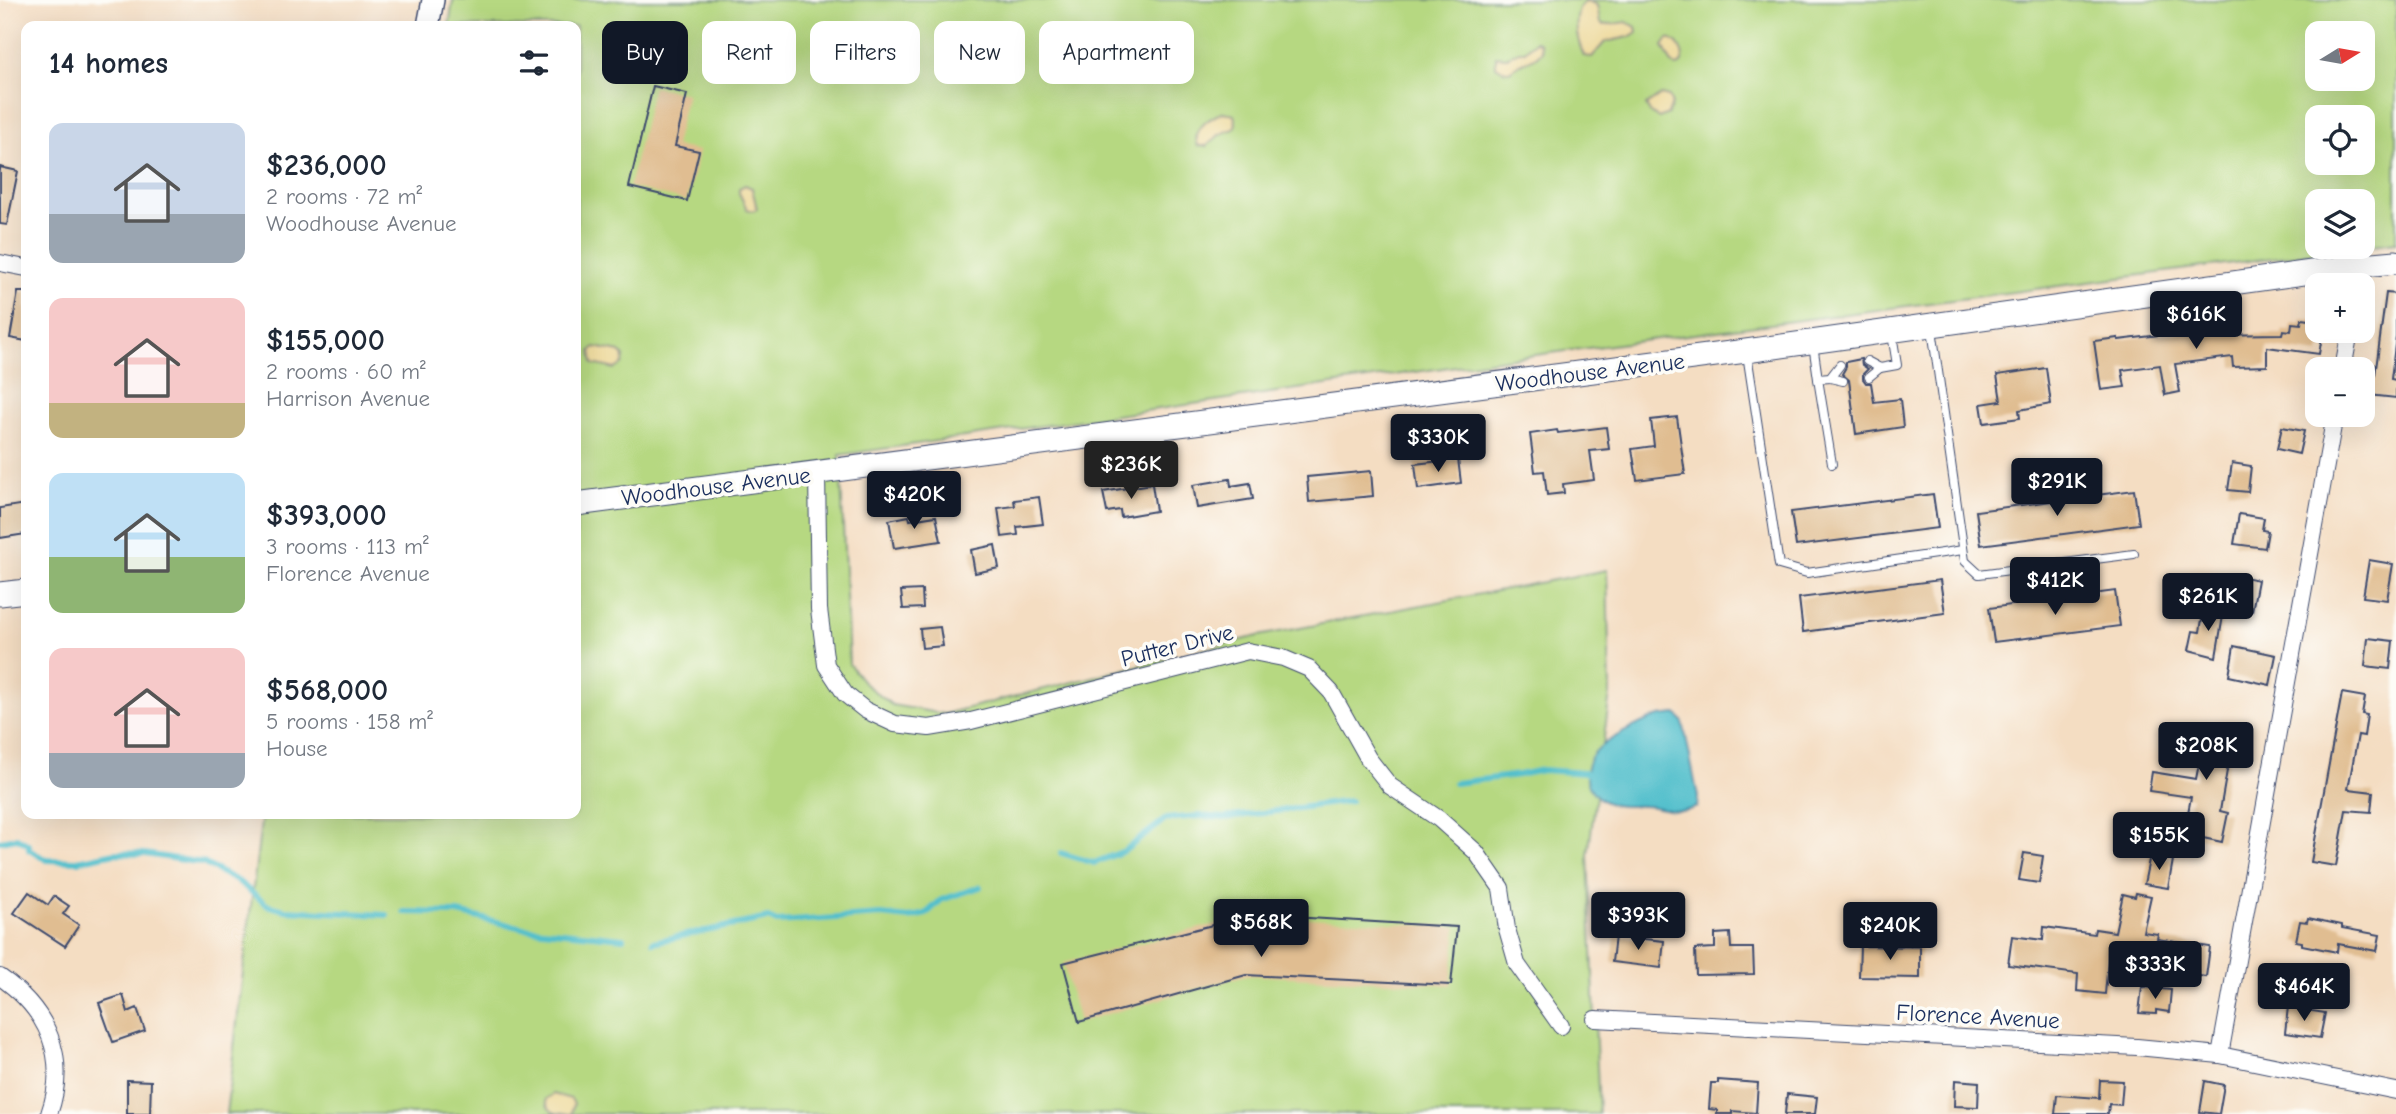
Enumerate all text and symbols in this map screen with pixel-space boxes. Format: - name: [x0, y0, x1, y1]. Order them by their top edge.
- chip: Buy: [602, 21, 688, 84]
- chip: Rent: [702, 21, 796, 84]
- chip: Filters: [810, 21, 920, 84]
- chip: New: [934, 21, 1025, 84]
- chip: Apartment: [1039, 21, 1194, 84]
- north arrow: [2305, 21, 2375, 91]
- map controls: [2305, 21, 2375, 427]
- icon: filters: [515, 44, 553, 82]
- text: 14 homes: [49, 46, 168, 81]
- button: locate: [2305, 105, 2375, 175]
- text: $236,000: [266, 148, 387, 183]
- icon: home: [105, 151, 189, 235]
- text: 2 rooms · 72 m²: [266, 183, 422, 210]
- button: layers: [2305, 189, 2375, 259]
- text: Woodhouse Avenue: [266, 210, 457, 237]
- button: +: [2305, 273, 2375, 343]
- pin: $616K: [2147, 292, 2245, 351]
- text: $616K: [2166, 300, 2226, 327]
- text: $155,000: [266, 323, 385, 358]
- icon: home: [105, 326, 189, 410]
- street label: Woodhouse Avenue: [1494, 347, 1686, 398]
- button: −: [2305, 357, 2375, 427]
- text: 2 rooms · 60 m²: [266, 358, 426, 385]
- text: Harrison Avenue: [266, 385, 430, 412]
- pin: $330K: [1389, 414, 1487, 474]
- text: $330K: [1407, 423, 1469, 450]
- pin: $236K: [1082, 442, 1180, 501]
- text: $236K: [1100, 450, 1162, 477]
- pin: $291K: [2008, 458, 2106, 518]
- street label: Woodhouse Avenue: [620, 461, 812, 512]
- text: $291K: [2027, 467, 2087, 494]
- pin: $420K: [865, 472, 963, 531]
- text: $420K: [883, 480, 945, 507]
- text: $393,000: [266, 498, 387, 533]
- icon: home: [105, 501, 189, 585]
- text: 3 rooms · 113 m²: [266, 533, 429, 560]
- pin: $412K: [2006, 558, 2104, 617]
- text: Florence Avenue: [266, 560, 430, 587]
- text: $412K: [2026, 566, 2084, 593]
- pin: $261K: [2159, 574, 2257, 633]
- text: $261K: [2178, 582, 2238, 609]
- street label: Putter Drive: [1118, 618, 1236, 672]
- text: $568,000: [266, 673, 388, 708]
- icon: home: [105, 676, 189, 760]
- text: 5 rooms · 158 m²: [266, 708, 433, 735]
- pin: $208K: [2157, 722, 2255, 782]
- text: $208K: [2174, 731, 2238, 758]
- text: House: [266, 735, 328, 762]
- pin: $155K: [2110, 812, 2208, 872]
- text: $155K: [2129, 821, 2189, 848]
- pin: $393K: [1589, 892, 1687, 952]
- pin: $568K: [1212, 900, 1310, 959]
- text: $393K: [1607, 901, 1669, 928]
- pin: $240K: [1841, 902, 1939, 962]
- text: $568K: [1230, 908, 1292, 935]
- text: $240K: [1859, 911, 1921, 938]
- pin: $333K: [2106, 942, 2204, 1001]
- text: $333K: [2125, 950, 2185, 977]
- pin: $464K: [2255, 964, 2353, 1023]
- text: $464K: [2274, 972, 2334, 999]
- street label: Florence Avenue: [1896, 999, 2060, 1034]

